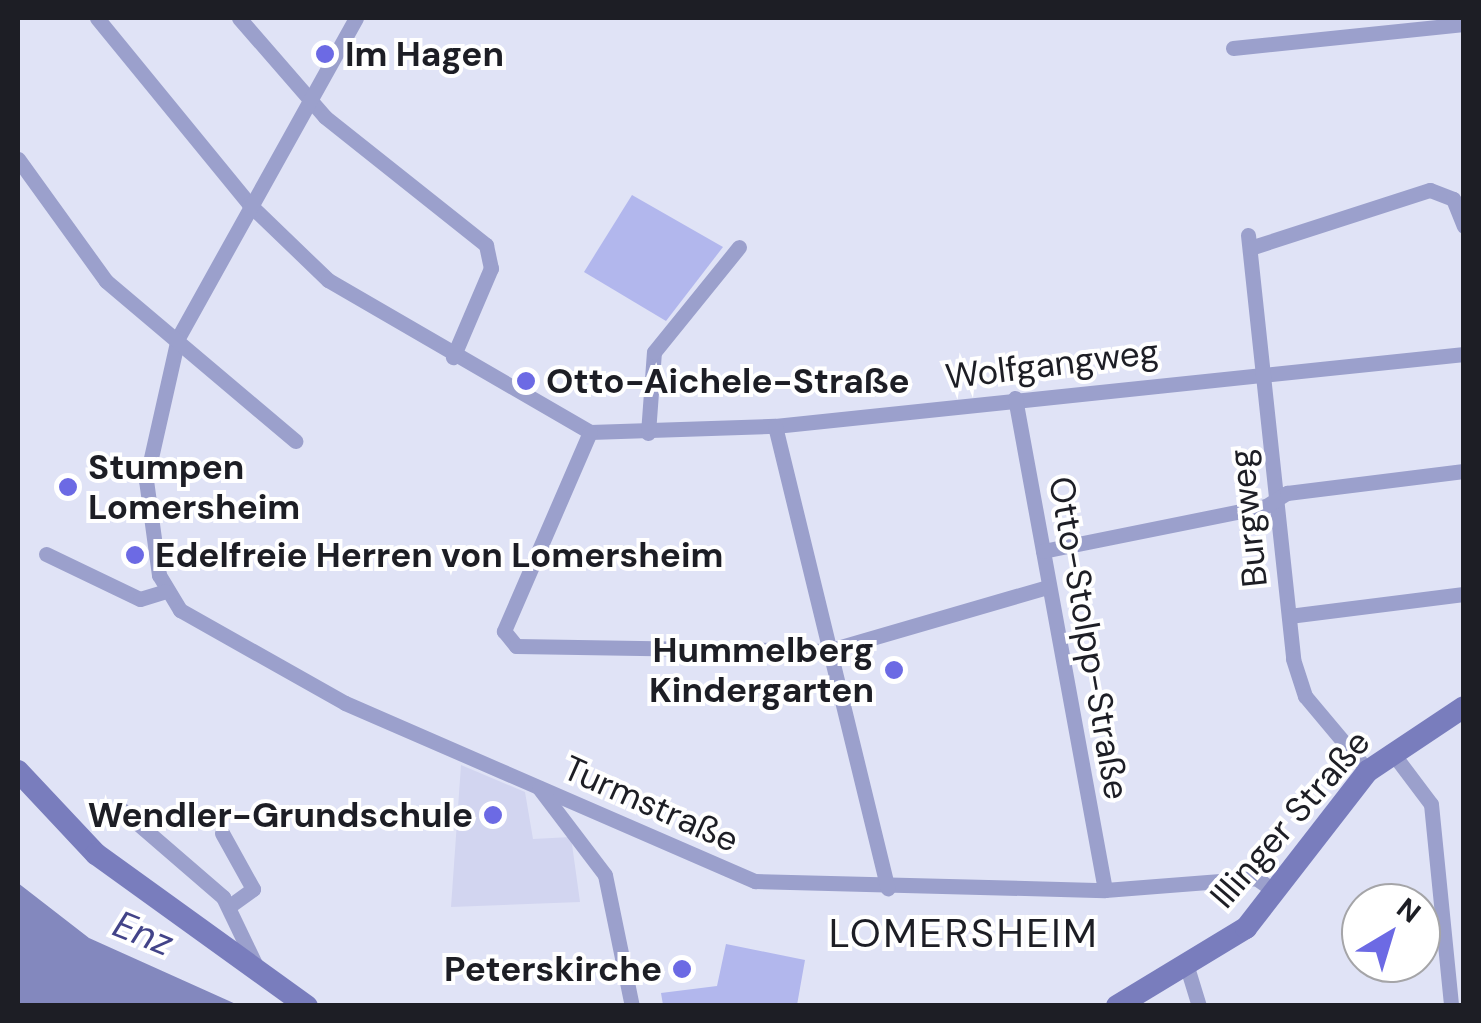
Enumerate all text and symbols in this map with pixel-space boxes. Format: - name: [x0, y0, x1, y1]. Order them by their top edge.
- place label: Im Hagen: [345, 33, 504, 75]
- marker: Im Hagen: [314, 43, 336, 65]
- street label: Wolfgangweg: [943, 330, 1161, 398]
- place label: Otto-Aichele-Straße: [546, 360, 910, 402]
- marker: Otto-Aichele-Straße: [515, 370, 537, 392]
- place label: Stumpen Lomersheim: [88, 446, 300, 528]
- street label: Burgweg: [1220, 447, 1276, 589]
- street label: Otto-Stolpp-Straße: [1040, 473, 1138, 803]
- marker: Stumpen Lomersheim: [57, 476, 79, 498]
- place label: Edelfreie Herren von Lomersheim: [155, 534, 723, 576]
- marker: Edelfreie Herren von Lomersheim: [124, 544, 146, 566]
- place label: Hummelberg Kindergarten: [649, 629, 874, 711]
- marker: Hummelberg Kindergarten: [883, 659, 905, 681]
- street label: Illinger Straße: [1201, 722, 1379, 916]
- street label: Turmstraße: [557, 747, 745, 861]
- place label: Wendler-Grundschule: [88, 794, 473, 836]
- marker: Wendler-Grundschule: [482, 804, 504, 826]
- north arrow: [1341, 883, 1441, 983]
- text: N: [1389, 890, 1428, 931]
- water label: Enz: [107, 902, 179, 966]
- district label: LOMERSHEIM: [829, 909, 1099, 957]
- place label: Peterskirche: [444, 948, 662, 990]
- marker: Peterskirche: [671, 958, 693, 980]

